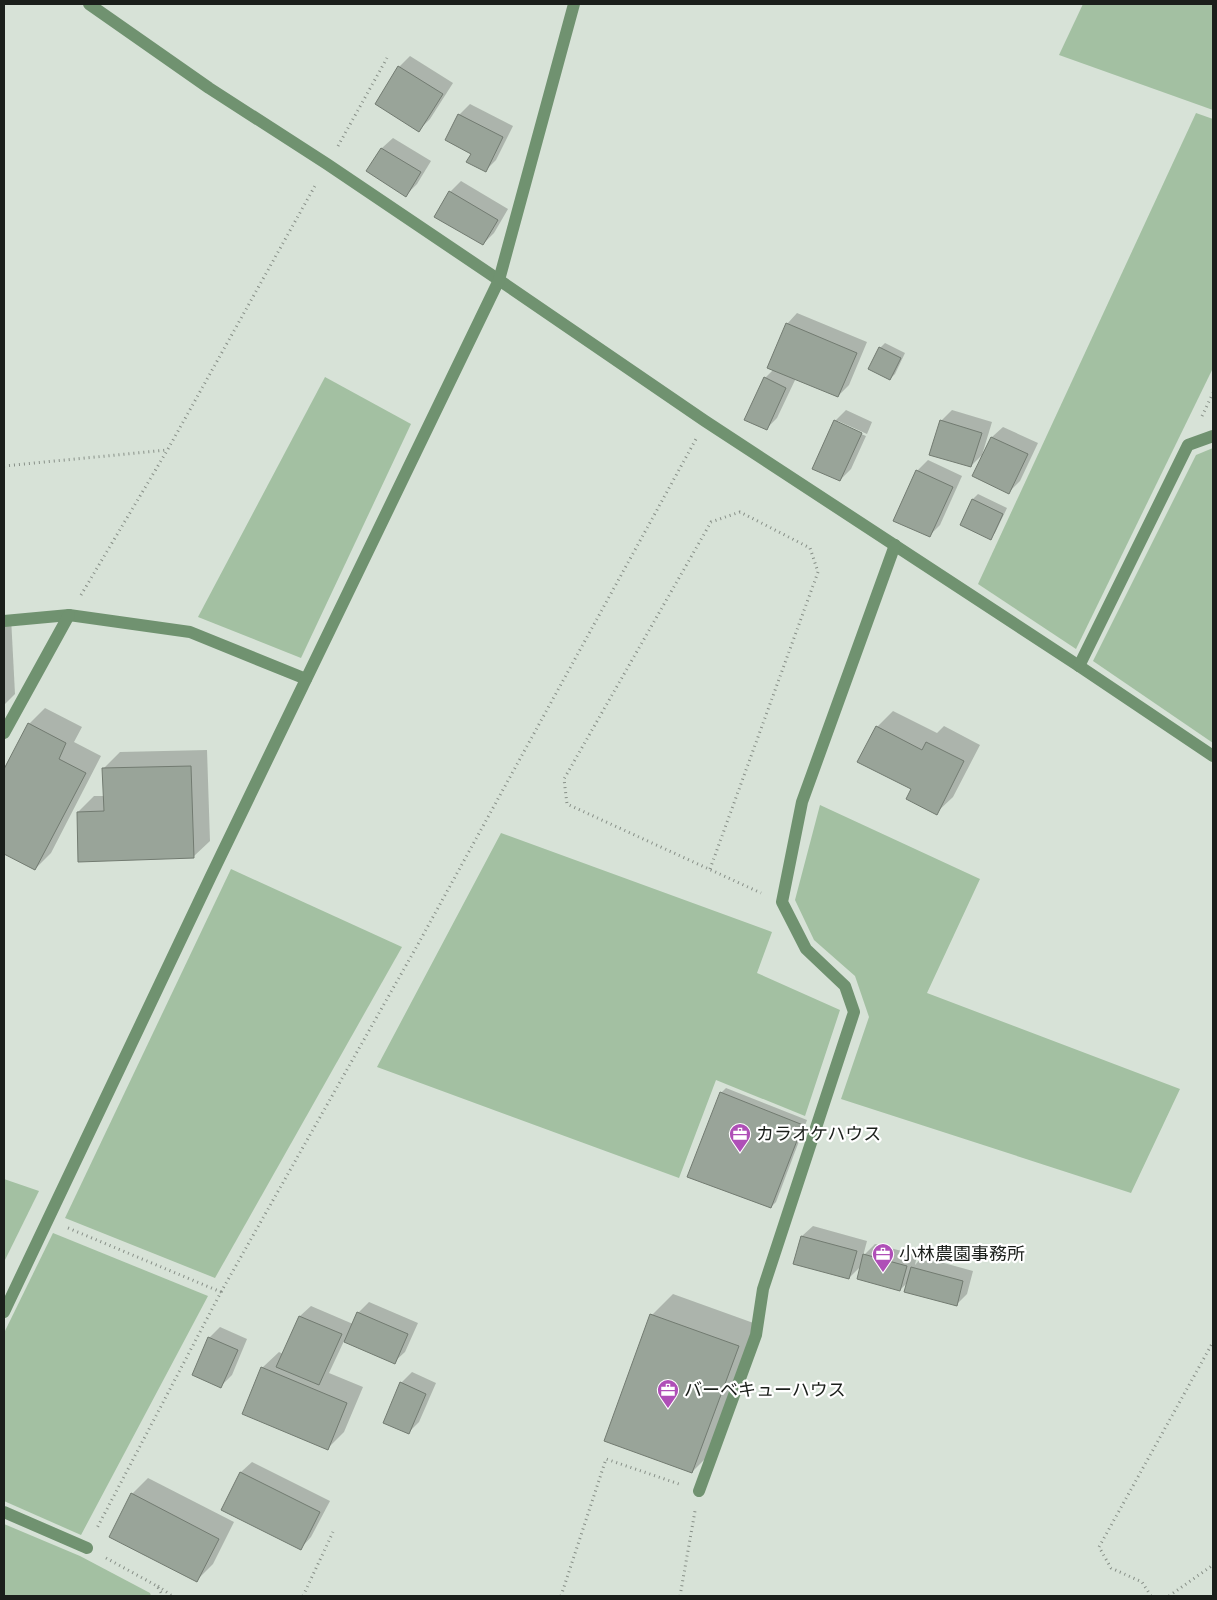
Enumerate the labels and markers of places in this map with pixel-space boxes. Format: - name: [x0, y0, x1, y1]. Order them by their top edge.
- office icon: カラオケハウス: [728, 1122, 752, 1153]
- place label: カラオケハウス: [756, 1122, 881, 1144]
- office icon: 小林農園事務所: [871, 1242, 895, 1273]
- place label: 小林農園事務所: [899, 1242, 1025, 1264]
- office icon: バーベキューハウス: [656, 1378, 680, 1409]
- place label: バーベキューハウス: [684, 1378, 846, 1400]

